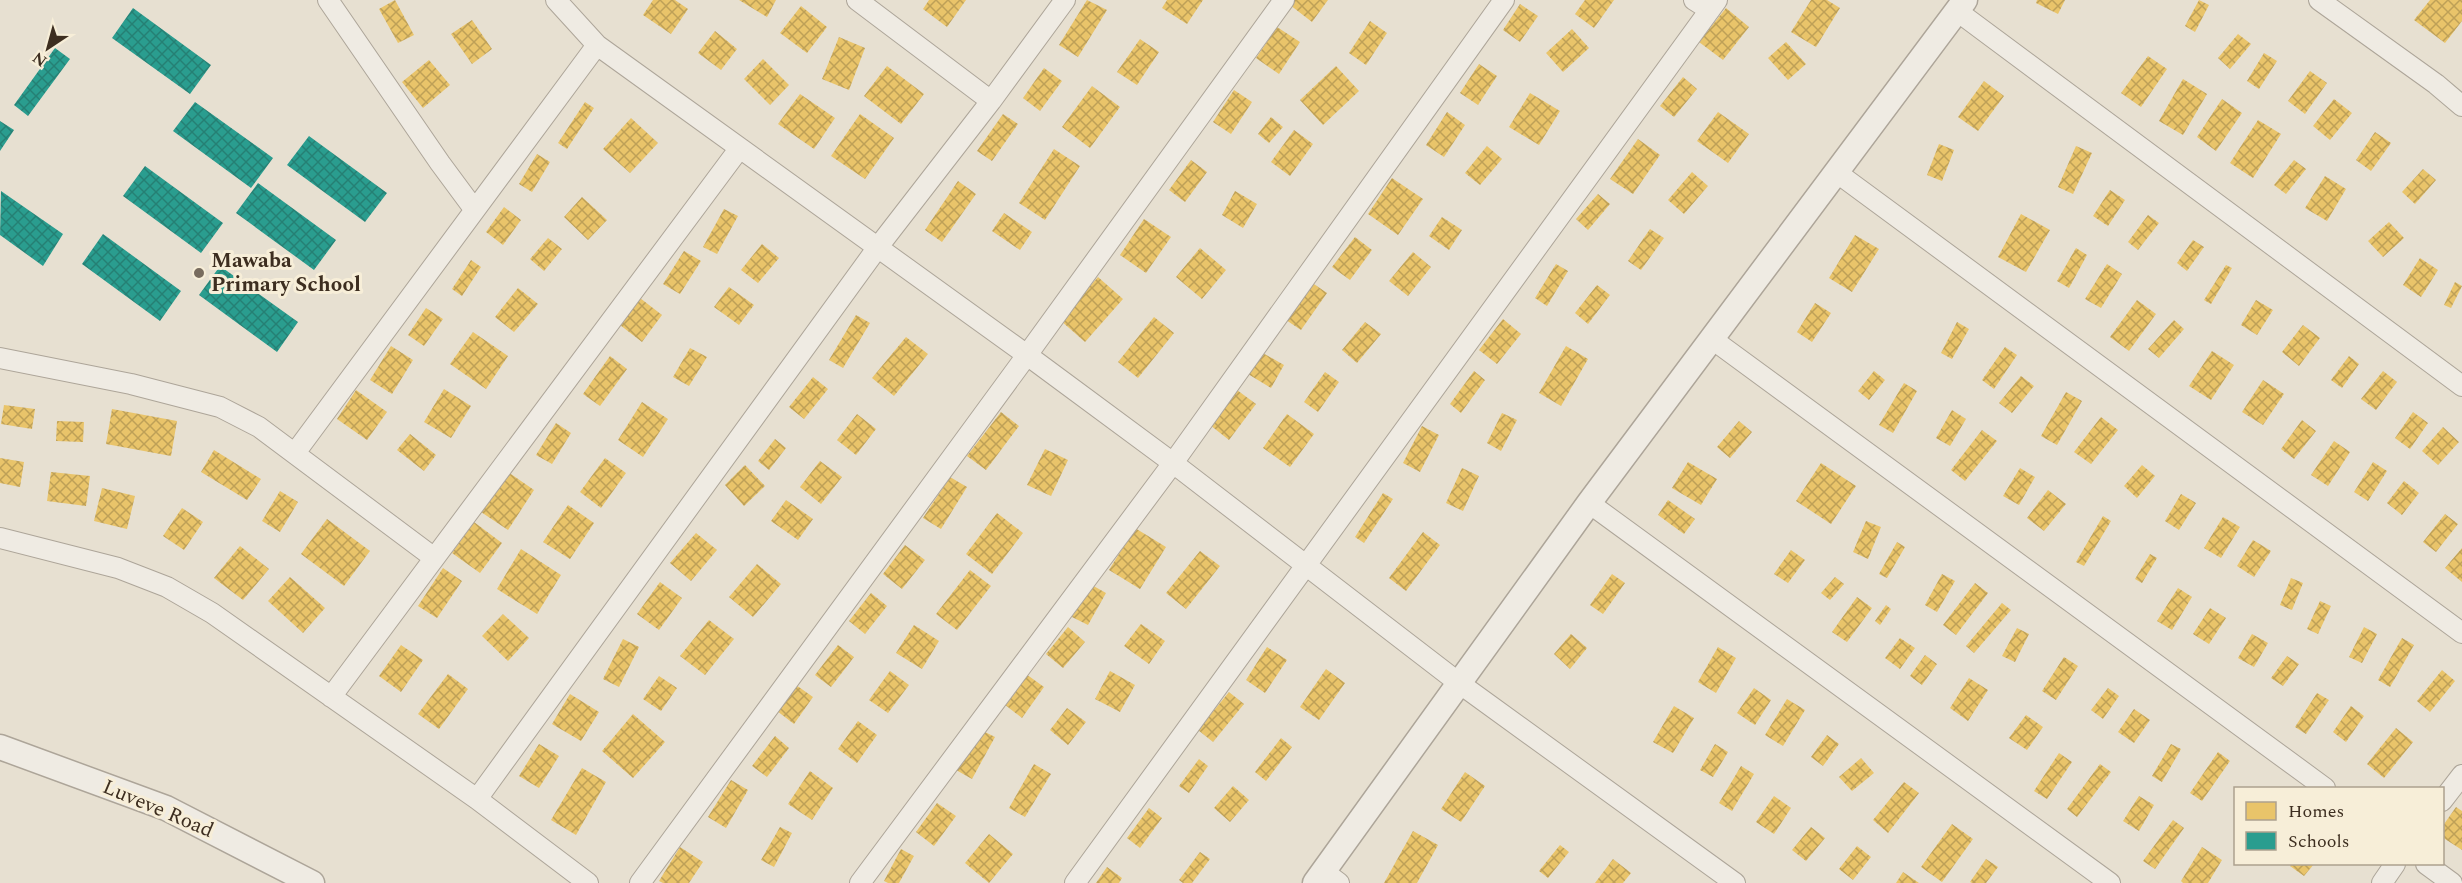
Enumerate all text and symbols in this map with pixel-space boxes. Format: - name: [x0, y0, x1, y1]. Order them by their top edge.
- north arrow: [18, 18, 78, 78]
- text: N: [27, 46, 52, 73]
- place label: Mawaba Primary School: [211, 245, 361, 301]
- marker: Mawaba Primary School: [192, 266, 206, 280]
- street label: Luveve Road: [97, 771, 219, 847]
- legend: [2234, 787, 2444, 865]
- text: Homes: [2288, 798, 2344, 825]
- text: Schools: [2288, 828, 2350, 855]

